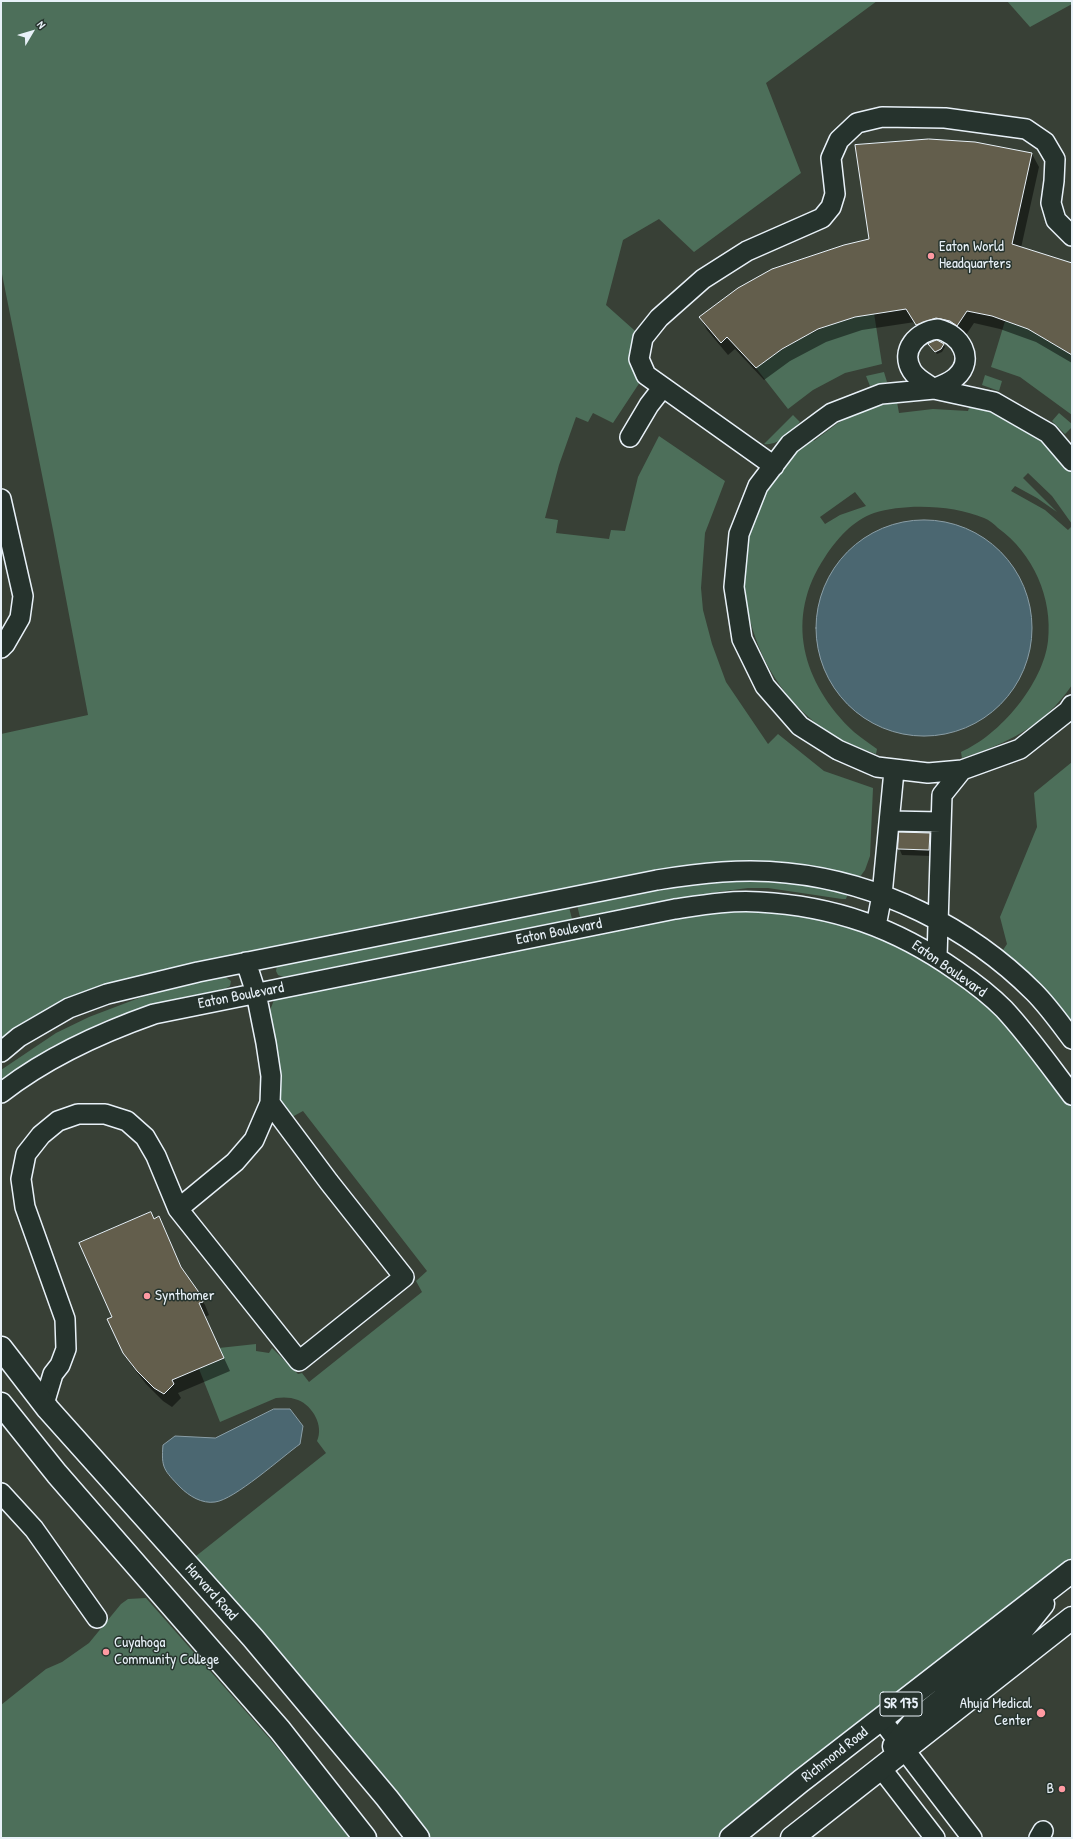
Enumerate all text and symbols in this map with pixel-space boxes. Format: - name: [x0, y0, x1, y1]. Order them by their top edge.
- north arrow: [12, 12, 52, 52]
- text: N: [34, 18, 49, 31]
- place label: Eaton World Headquarters: [939, 238, 1011, 273]
- marker: Eaton World Headquarters: [926, 251, 936, 261]
- street label: Eaton Boulevard: [515, 915, 603, 949]
- street label: Eaton Boulevard: [908, 937, 990, 1001]
- street label: Eaton Boulevard: [197, 979, 285, 1013]
- place label: Synthomer: [155, 1287, 214, 1305]
- marker: Synthomer: [142, 1291, 152, 1301]
- street label: Harvard Road: [181, 1560, 241, 1624]
- place label: Cuyahoga Community College: [114, 1634, 219, 1669]
- marker: Cuyahoga Community College: [101, 1647, 111, 1657]
- road number: SR 175: [880, 1692, 922, 1716]
- place label: Ahuja Medical Center: [960, 1695, 1032, 1730]
- marker: Ahuja Medical Center: [1035, 1707, 1047, 1719]
- street label: Richmond Road: [798, 1724, 872, 1786]
- place label: B: [1046, 1780, 1054, 1798]
- marker: B: [1057, 1784, 1067, 1794]

